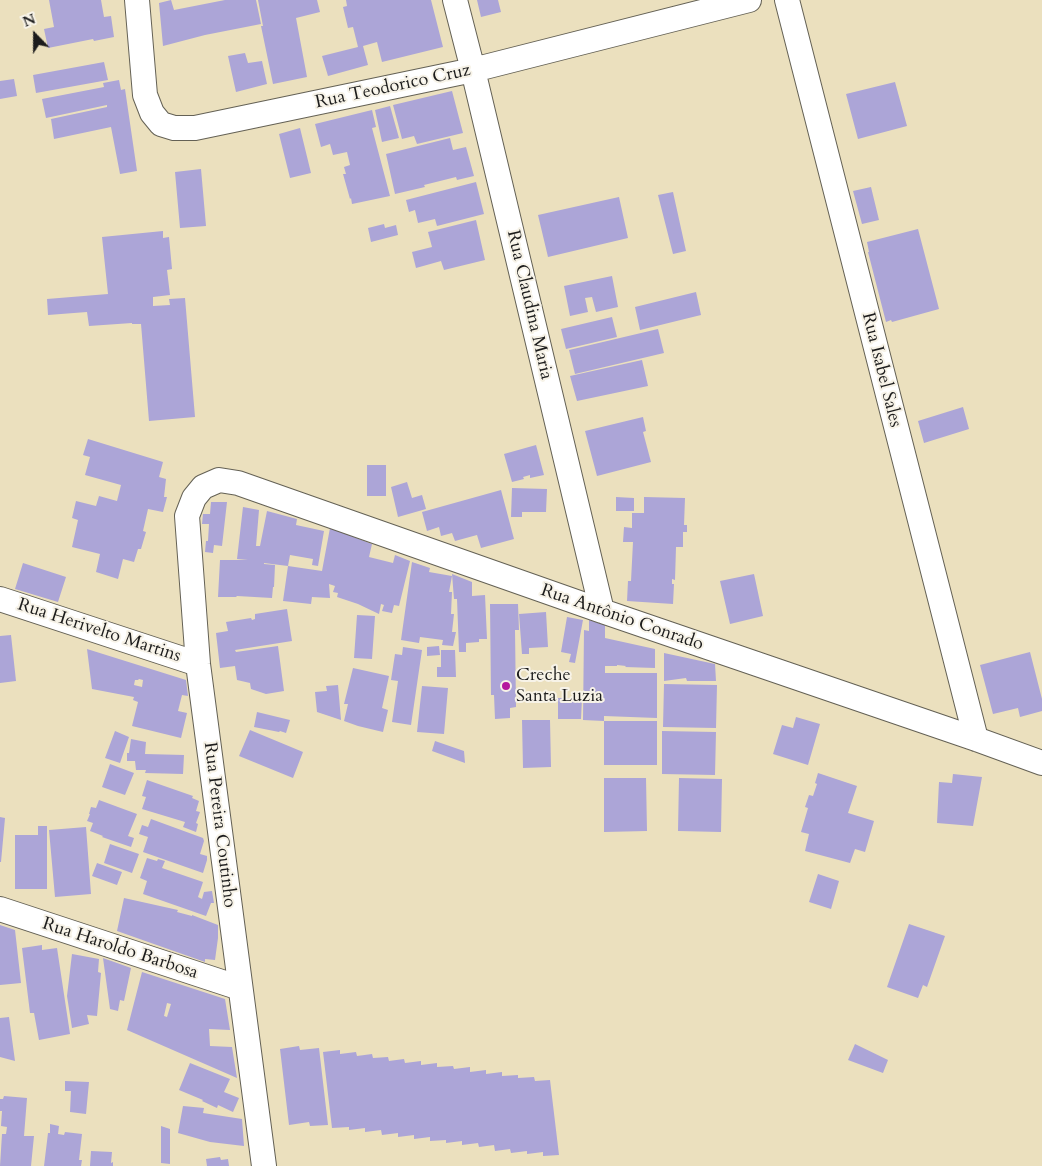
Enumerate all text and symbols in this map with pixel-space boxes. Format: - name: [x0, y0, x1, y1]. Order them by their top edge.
- north arrow: [10, 10, 60, 60]
- text: N: [20, 10, 38, 32]
- street label: Rua Teodorico Cruz: [313, 60, 473, 114]
- street label: Rua Claudina Maria: [501, 228, 557, 382]
- street label: Rua Isabel Sales: [856, 310, 906, 430]
- street label: Rua Antônio Conrado: [538, 580, 706, 656]
- street label: Rua Herivelto Martins: [15, 594, 183, 668]
- place label: Creche Santa Luzia: [516, 665, 603, 708]
- marker: Creche Santa Luzia: [500, 680, 512, 692]
- street label: Rua Pereira Coutinho: [198, 741, 240, 909]
- street label: Rua Haroldo Barbosa: [39, 914, 201, 984]

